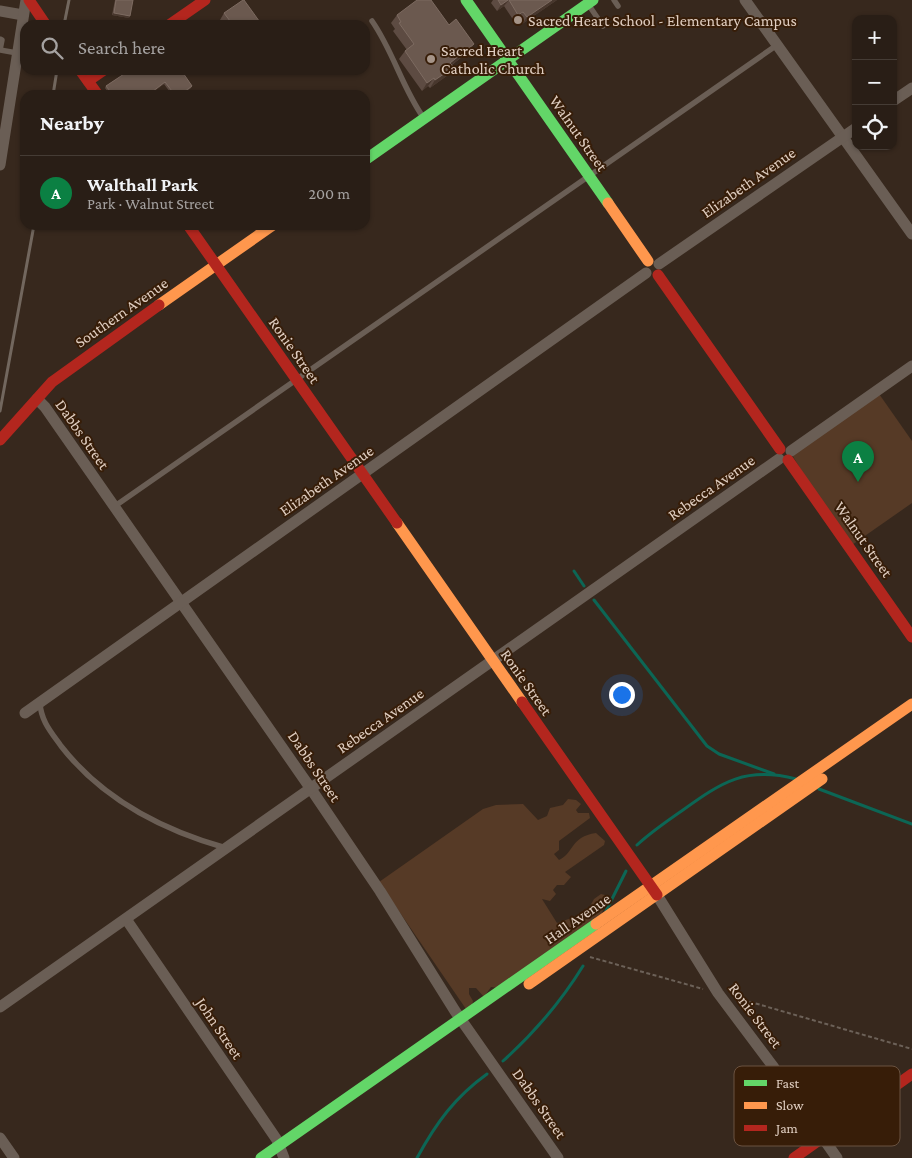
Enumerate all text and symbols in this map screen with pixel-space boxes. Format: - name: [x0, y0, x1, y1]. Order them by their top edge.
- place label: Sacred Heart School - Elementary Campus: [528, 12, 797, 30]
- marker: Sacred Heart School - Elementary Campus: [512, 14, 524, 26]
- map controls: [852, 15, 897, 150]
- button: +: [852, 15, 897, 60]
- search box: [20, 20, 370, 75]
- icon: search: [38, 34, 66, 62]
- text: Search here: [78, 37, 165, 58]
- place label: Sacred Heart Catholic Church: [441, 42, 545, 77]
- marker: Sacred Heart Catholic Church: [425, 53, 437, 65]
- button: −: [852, 60, 897, 105]
- street label: Walnut Street: [546, 92, 611, 175]
- button: locate: [852, 105, 897, 150]
- text: Nearby: [40, 111, 104, 135]
- street label: Elizabeth Avenue: [698, 144, 798, 221]
- text: Walthall Park: [87, 174, 198, 195]
- text: A: [51, 185, 61, 202]
- text: 200 m: [308, 185, 350, 202]
- text: Park · Walnut Street: [87, 195, 214, 212]
- street label: Southern Avenue: [72, 274, 171, 351]
- street label: Ronie Street: [266, 314, 324, 387]
- street label: Dabbs Street: [52, 396, 113, 473]
- pin: A: [842, 441, 874, 482]
- street label: Elizabeth Avenue: [276, 442, 376, 519]
- street label: Rebecca Avenue: [665, 451, 758, 524]
- street label: Walnut Street: [831, 498, 896, 581]
- street label: Ronie Street: [498, 646, 556, 719]
- your location: [609, 682, 635, 708]
- street label: Rebecca Avenue: [334, 684, 427, 757]
- street label: Dabbs Street: [285, 728, 345, 805]
- street label: Hall Avenue: [541, 890, 613, 947]
- street label: Ronie Street: [726, 979, 786, 1052]
- street label: John Street: [191, 993, 247, 1063]
- street label: Dabbs Street: [509, 1065, 570, 1142]
- legend: [734, 1066, 900, 1146]
- text: Fast: [776, 1075, 800, 1091]
- text: Slow: [776, 1097, 804, 1113]
- text: Jam: [774, 1120, 798, 1136]

